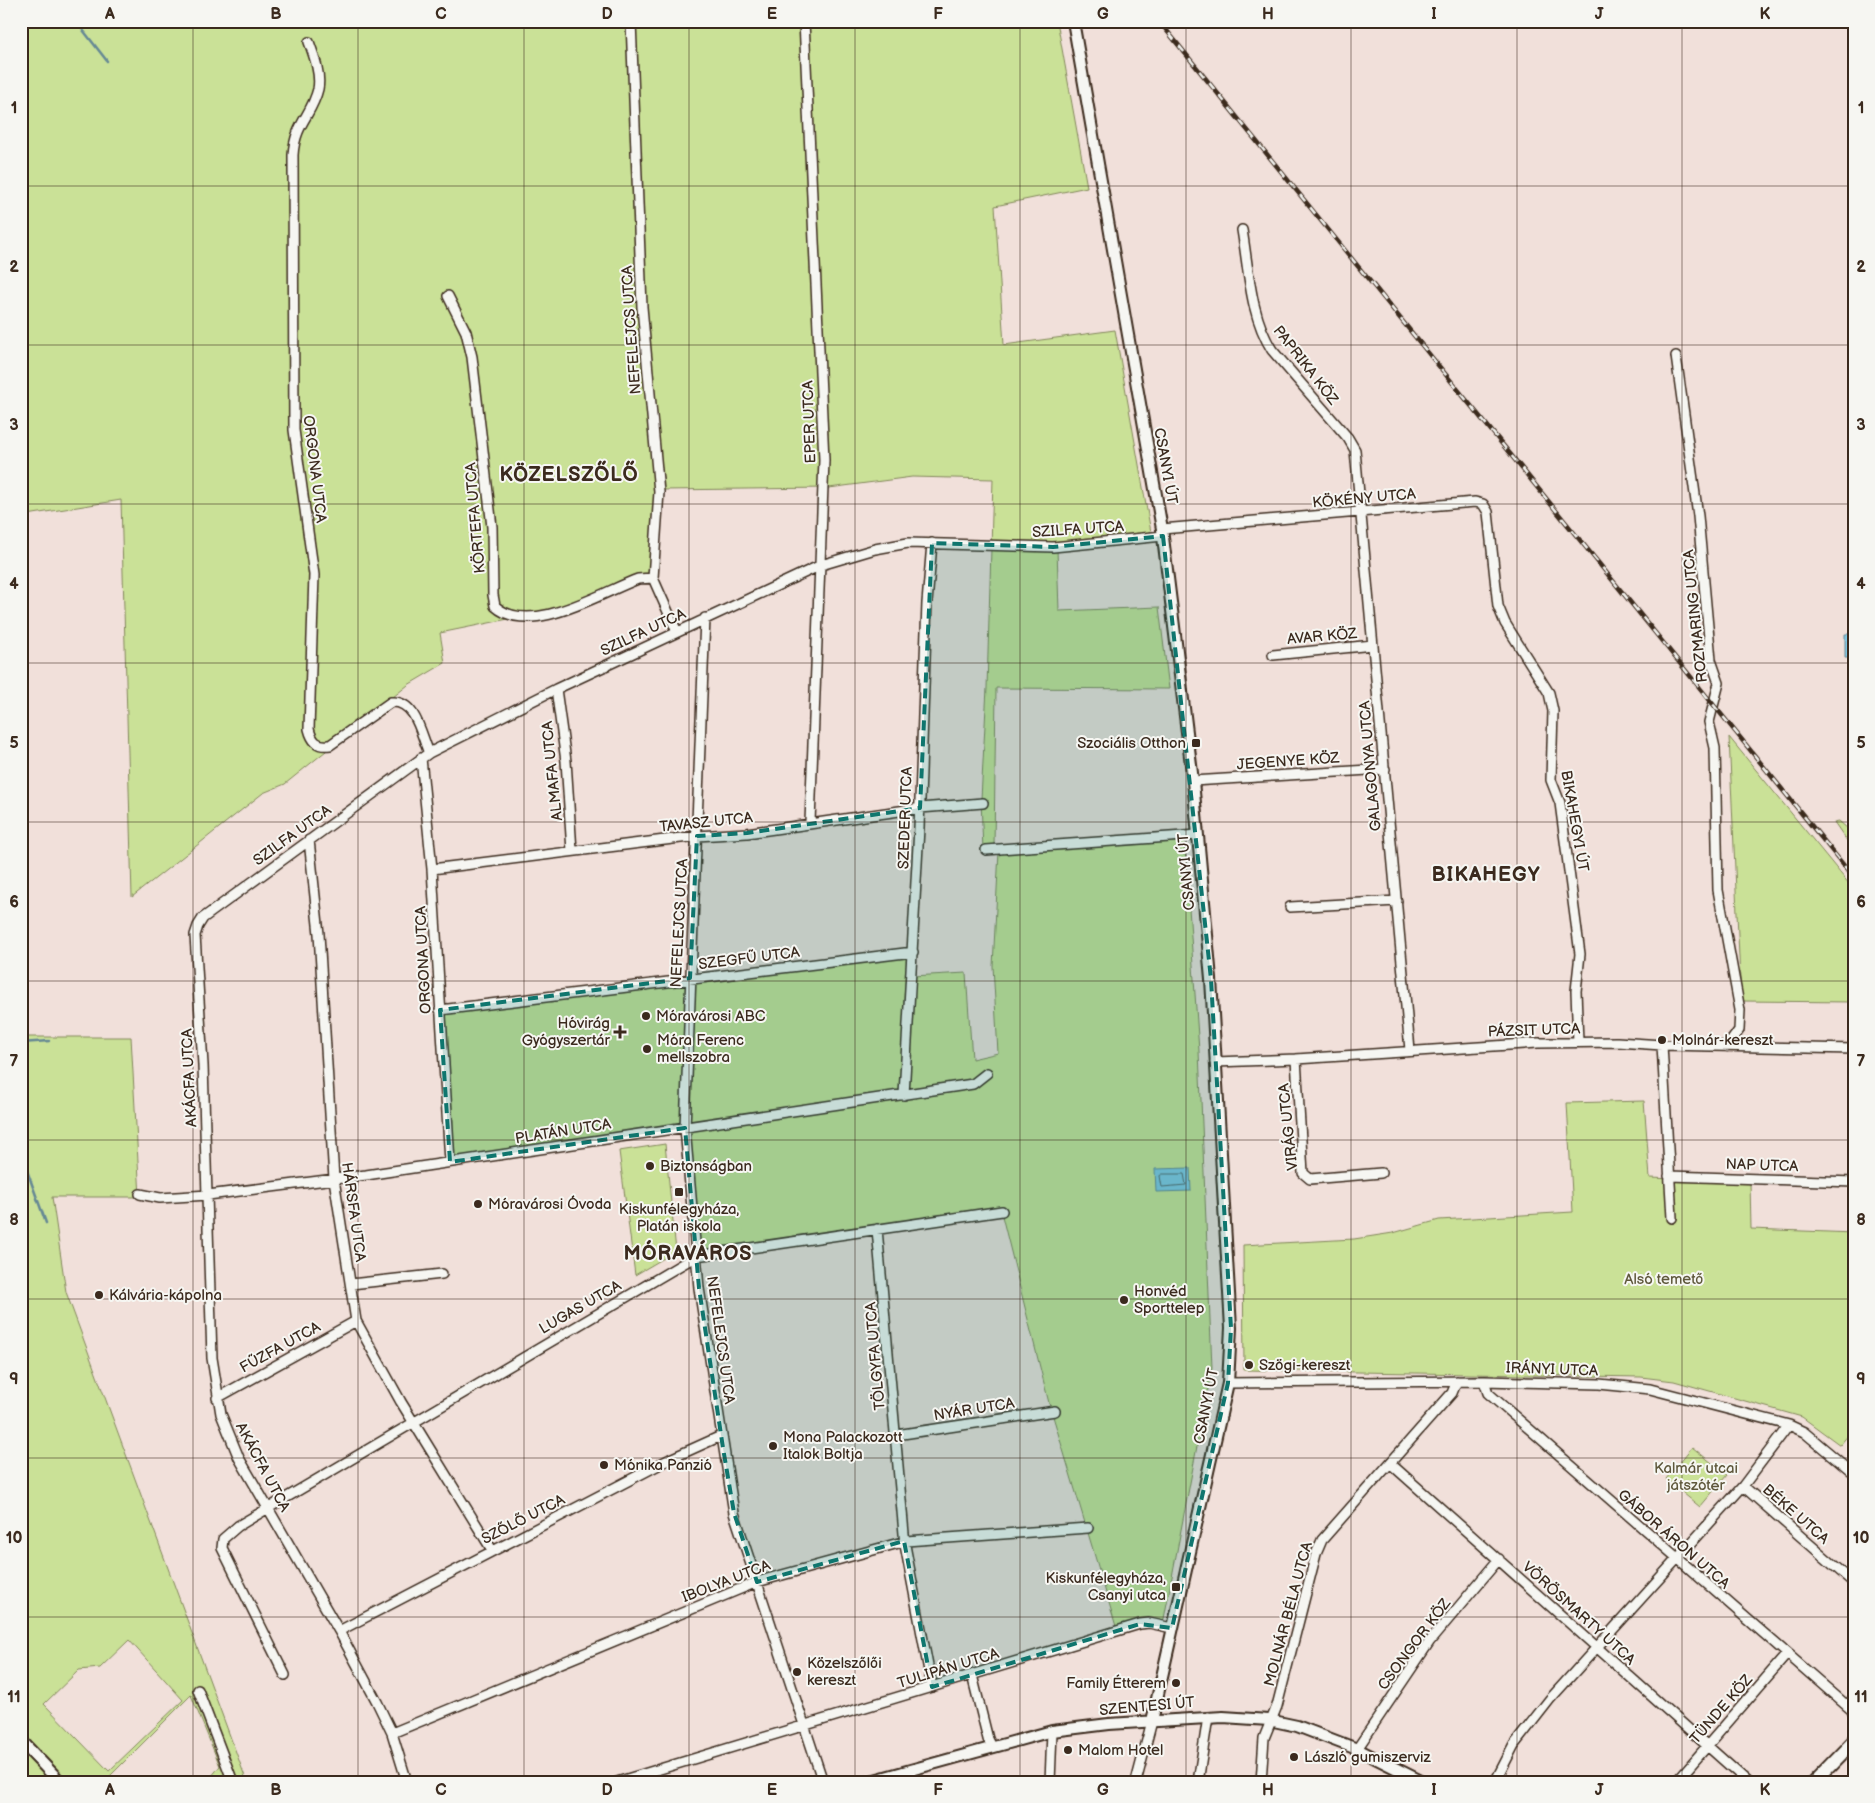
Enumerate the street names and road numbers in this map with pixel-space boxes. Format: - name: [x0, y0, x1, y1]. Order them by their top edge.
- street label: NEFELEJCS UTCA: [617, 264, 645, 395]
- street label: PAPRIKA KÖZ: [1269, 322, 1343, 409]
- street label: EPER UTCA: [799, 379, 820, 464]
- street label: ORGONA UTCA: [298, 414, 331, 525]
- street label: CSANYI ÚT: [1149, 426, 1182, 506]
- street label: KÖRTEFA UTCA: [461, 461, 490, 574]
- street label: KÖKÉNY UTCA: [1312, 484, 1417, 512]
- street label: SZILFA UTCA: [1032, 517, 1125, 542]
- street label: ROZMARING UTCA: [1679, 548, 1712, 683]
- street label: SZILFA UTCA: [598, 604, 690, 660]
- street label: AVAR KÖZ: [1286, 624, 1359, 649]
- street label: GALAGONYA UTCA: [1355, 699, 1386, 832]
- street label: ALMAFA UTCA: [538, 719, 567, 822]
- street label: JEGENYE KÖZ: [1236, 748, 1341, 775]
- street label: SZEDER UTCA: [894, 766, 917, 870]
- street label: BIKAHEGYI ÚT: [1556, 769, 1593, 873]
- street label: SZILFA UTCA: [250, 800, 336, 870]
- street label: TAVASZ UTCA: [658, 808, 754, 837]
- street label: CSANYI ÚT: [1174, 833, 1199, 911]
- street label: NEFELEJCS UTCA: [667, 857, 692, 988]
- street label: ORGONA UTCA: [411, 905, 436, 1014]
- street label: SZEGFŰ UTCA: [697, 943, 802, 974]
- street label: PÁZSIT UTCA: [1487, 1019, 1581, 1042]
- street label: AKÁCFA UTCA: [177, 1027, 202, 1128]
- street label: VIRÁG UTCA: [1274, 1082, 1303, 1172]
- street label: PLATÁN UTCA: [514, 1114, 613, 1148]
- street label: NAP UTCA: [1725, 1155, 1800, 1176]
- street label: HÁRSFA UTCA: [337, 1161, 370, 1264]
- street label: NEFELEJCS UTCA: [702, 1275, 739, 1406]
- street label: LUGAS UTCA: [536, 1276, 625, 1339]
- street label: TÖLGYFA UTCA: [861, 1300, 890, 1411]
- street label: FŰZFA UTCA: [237, 1317, 325, 1377]
- street label: IRÁNYI UTCA: [1506, 1358, 1599, 1381]
- street label: CSANYI ÚT: [1190, 1366, 1223, 1446]
- street label: NYÁR UTCA: [932, 1394, 1017, 1425]
- street label: AKÁCFA UTCA: [231, 1419, 294, 1516]
- street label: BÉKE UTCA: [1758, 1480, 1834, 1549]
- street label: GÁBOR ÁRON UTCA: [1614, 1486, 1734, 1594]
- street label: SZŐLŐ UTCA: [478, 1490, 569, 1549]
- street label: MOLNÁR BÉLA UTCA: [1260, 1539, 1317, 1688]
- street label: IBOLYA UTCA: [679, 1556, 774, 1607]
- street label: VÖRÖSMARTY UTCA: [1518, 1557, 1640, 1670]
- street label: CSONGOR KÖZ: [1374, 1594, 1456, 1694]
- street label: TULIPÁN UTCA: [895, 1644, 1002, 1693]
- street label: TÜNDE KÖZ: [1686, 1670, 1757, 1748]
- street label: SZENTESI ÚT: [1099, 1693, 1196, 1720]

